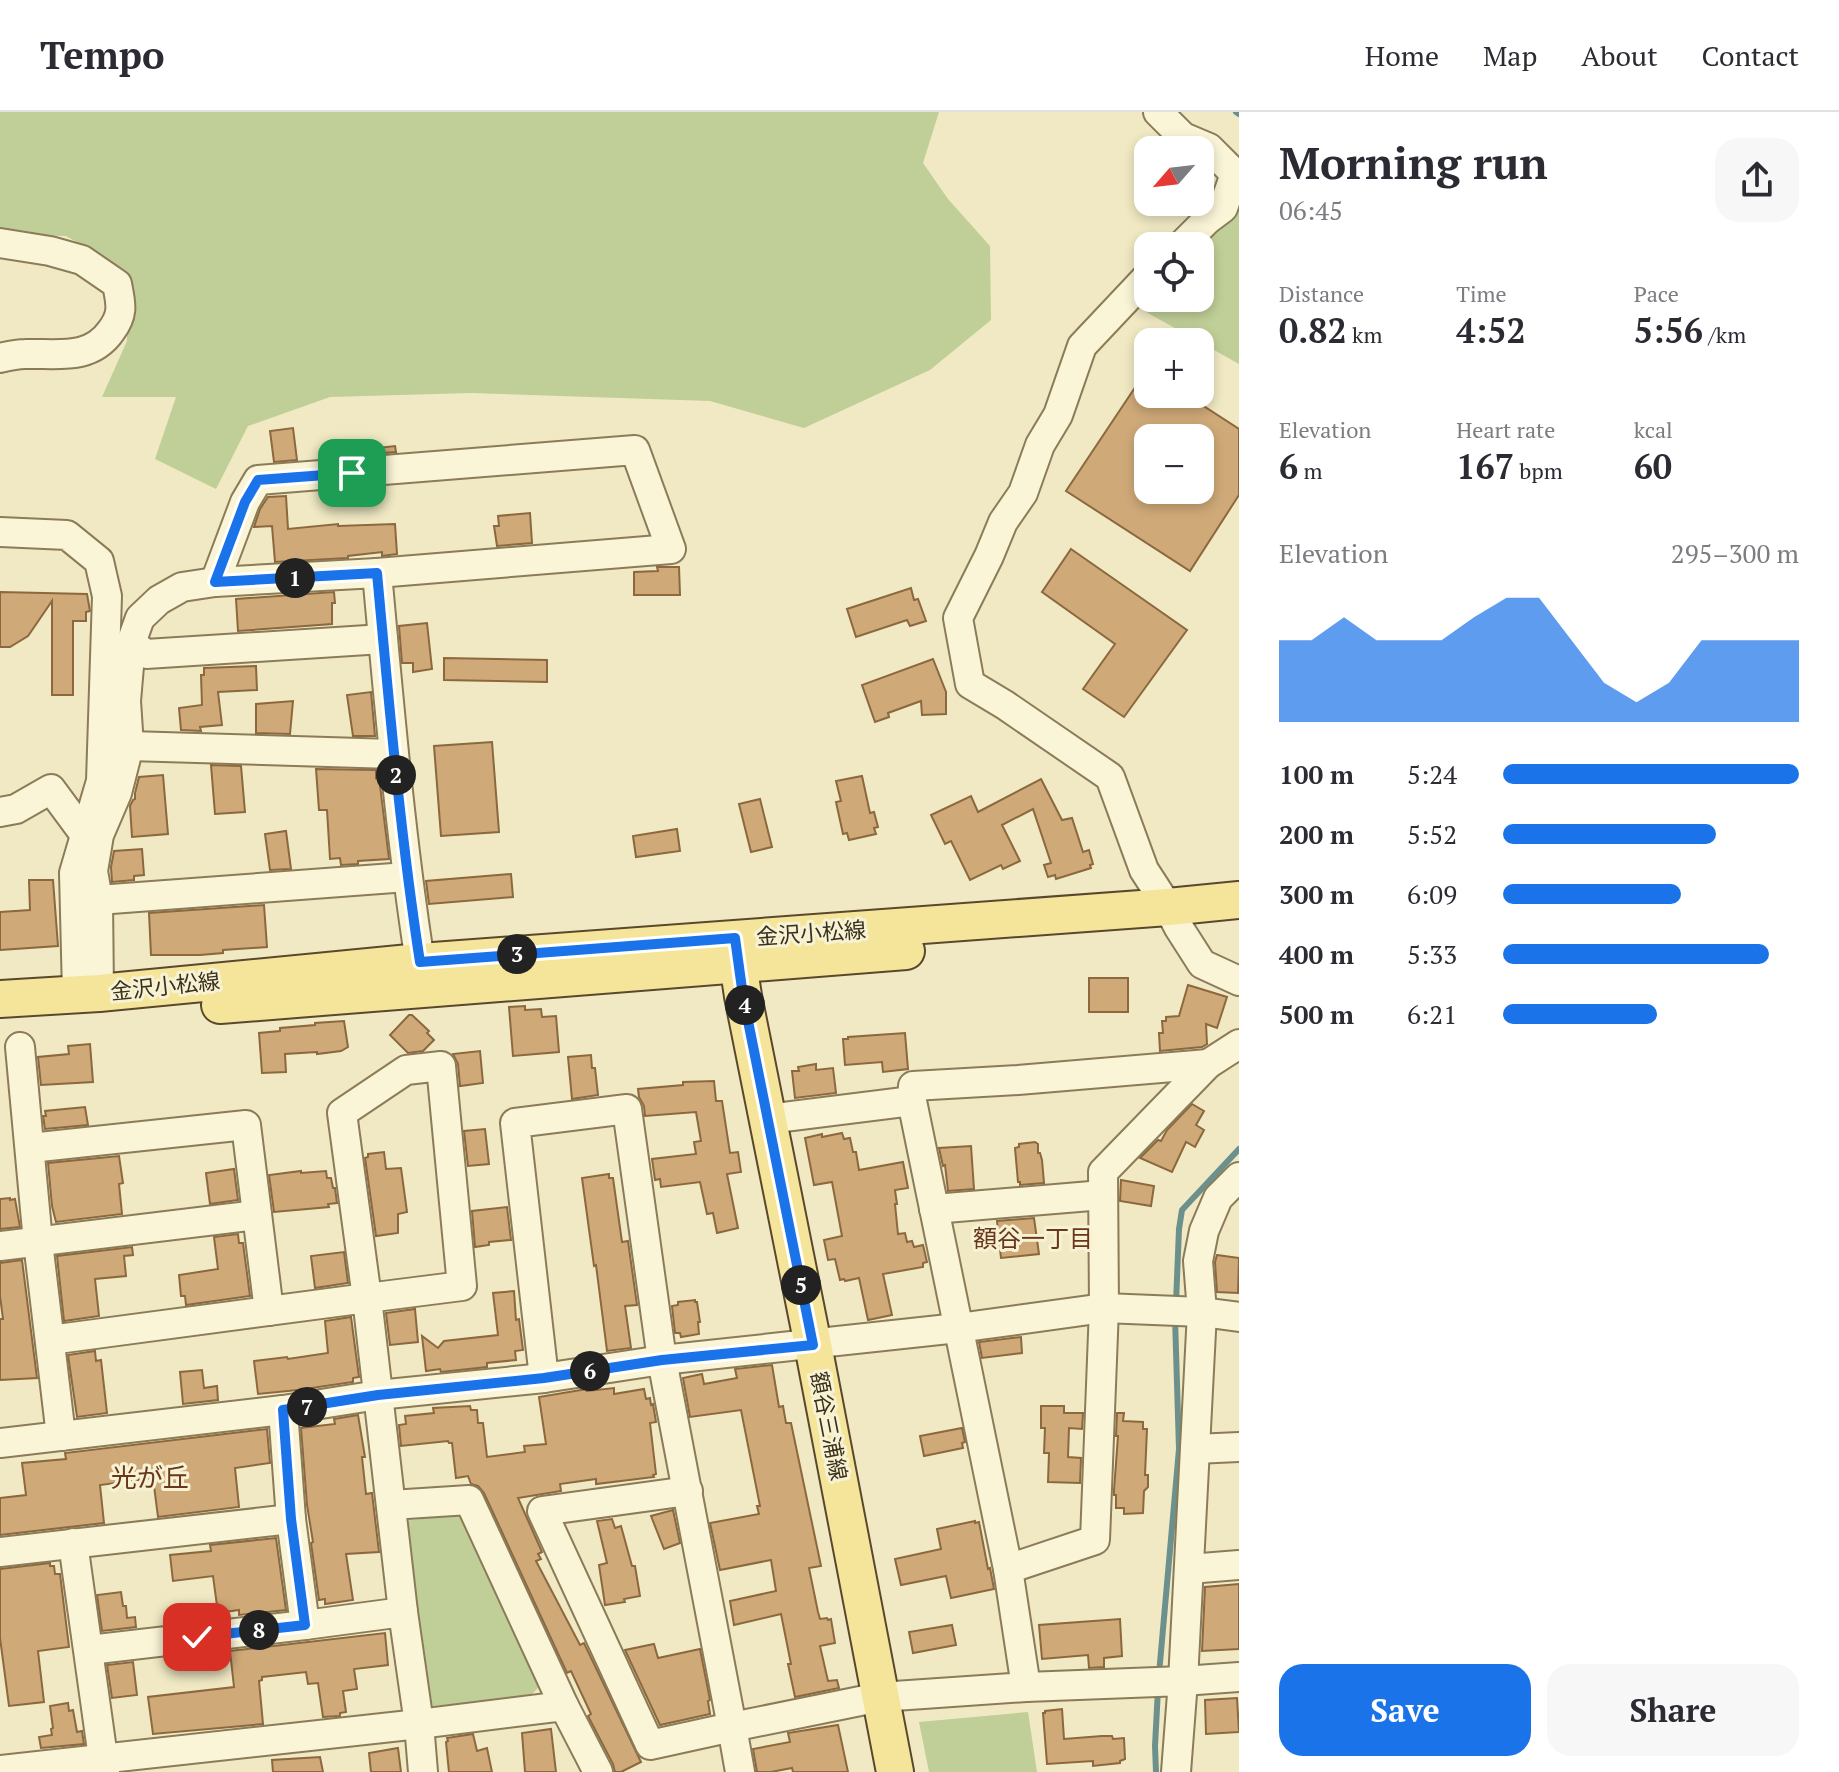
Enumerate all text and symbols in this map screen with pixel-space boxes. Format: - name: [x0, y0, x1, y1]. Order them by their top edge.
- text: Tempo: [40, 30, 165, 80]
- text: Home: [1365, 37, 1439, 74]
- text: Map: [1483, 37, 1537, 74]
- text: About: [1581, 37, 1658, 74]
- text: Contact: [1702, 37, 1799, 74]
- text: Morning run: [1279, 133, 1548, 192]
- north arrow: [1134, 136, 1214, 216]
- map controls: [1134, 136, 1214, 504]
- button: share: [1715, 138, 1799, 222]
- text: 06:45: [1279, 193, 1343, 227]
- button: locate: [1134, 232, 1214, 312]
- text: Distance: [1279, 279, 1364, 308]
- text: Time: [1456, 279, 1507, 308]
- text: Pace: [1634, 279, 1679, 308]
- text: 0.82: [1279, 308, 1347, 353]
- text: 4:52: [1456, 308, 1526, 353]
- text: 5:56: [1634, 308, 1703, 353]
- text: km: [1347, 320, 1382, 349]
- text: /km: [1703, 320, 1746, 349]
- button: +: [1134, 328, 1214, 408]
- text: Elevation: [1279, 415, 1371, 444]
- text: Heart rate: [1456, 415, 1555, 444]
- text: kcal: [1634, 415, 1673, 444]
- button: −: [1134, 424, 1214, 504]
- pin: [318, 439, 386, 507]
- text: 6: [1279, 444, 1298, 489]
- text: 167: [1456, 444, 1514, 489]
- text: 60: [1634, 444, 1672, 489]
- icon: arrive: [330, 451, 374, 495]
- text: m: [1298, 456, 1323, 485]
- text: bpm: [1514, 456, 1563, 485]
- text: Elevation: [1279, 536, 1388, 570]
- text: 295–300 m: [1671, 536, 1799, 570]
- pin: 1: [275, 558, 315, 598]
- text: 1: [289, 563, 301, 592]
- pin: 2: [376, 755, 416, 795]
- text: 100 m: [1279, 757, 1354, 791]
- text: 5:24: [1407, 757, 1457, 791]
- text: 2: [390, 760, 402, 789]
- text: 200 m: [1279, 817, 1354, 851]
- text: 5:52: [1407, 817, 1457, 851]
- text: 300 m: [1279, 877, 1354, 911]
- text: 6:09: [1407, 877, 1457, 911]
- street label: 金沢小松線: [755, 914, 867, 951]
- pin: 3: [497, 934, 537, 974]
- text: 400 m: [1279, 937, 1354, 971]
- text: 5:33: [1407, 937, 1457, 971]
- text: 3: [511, 939, 523, 968]
- street label: 金沢小松線: [109, 965, 221, 1006]
- pin: 4: [725, 985, 765, 1025]
- text: 4: [739, 990, 751, 1019]
- text: 500 m: [1279, 997, 1354, 1031]
- text: 6:21: [1407, 997, 1457, 1031]
- district label: 額谷一丁目: [973, 1222, 1093, 1254]
- pin: 5: [781, 1265, 821, 1305]
- text: 5: [795, 1270, 807, 1299]
- pin: 6: [570, 1351, 610, 1391]
- text: 6: [584, 1356, 596, 1385]
- street label: 額谷三浦線: [805, 1369, 854, 1483]
- pin: 7: [287, 1387, 327, 1427]
- text: 7: [301, 1392, 313, 1421]
- district label: 光が丘: [111, 1460, 189, 1494]
- pin: [163, 1603, 231, 1671]
- pin: 8: [239, 1610, 279, 1650]
- icon: check: [175, 1615, 219, 1659]
- text: 8: [253, 1615, 265, 1644]
- button: Save: [1279, 1664, 1531, 1756]
- button: Share: [1547, 1664, 1799, 1756]

